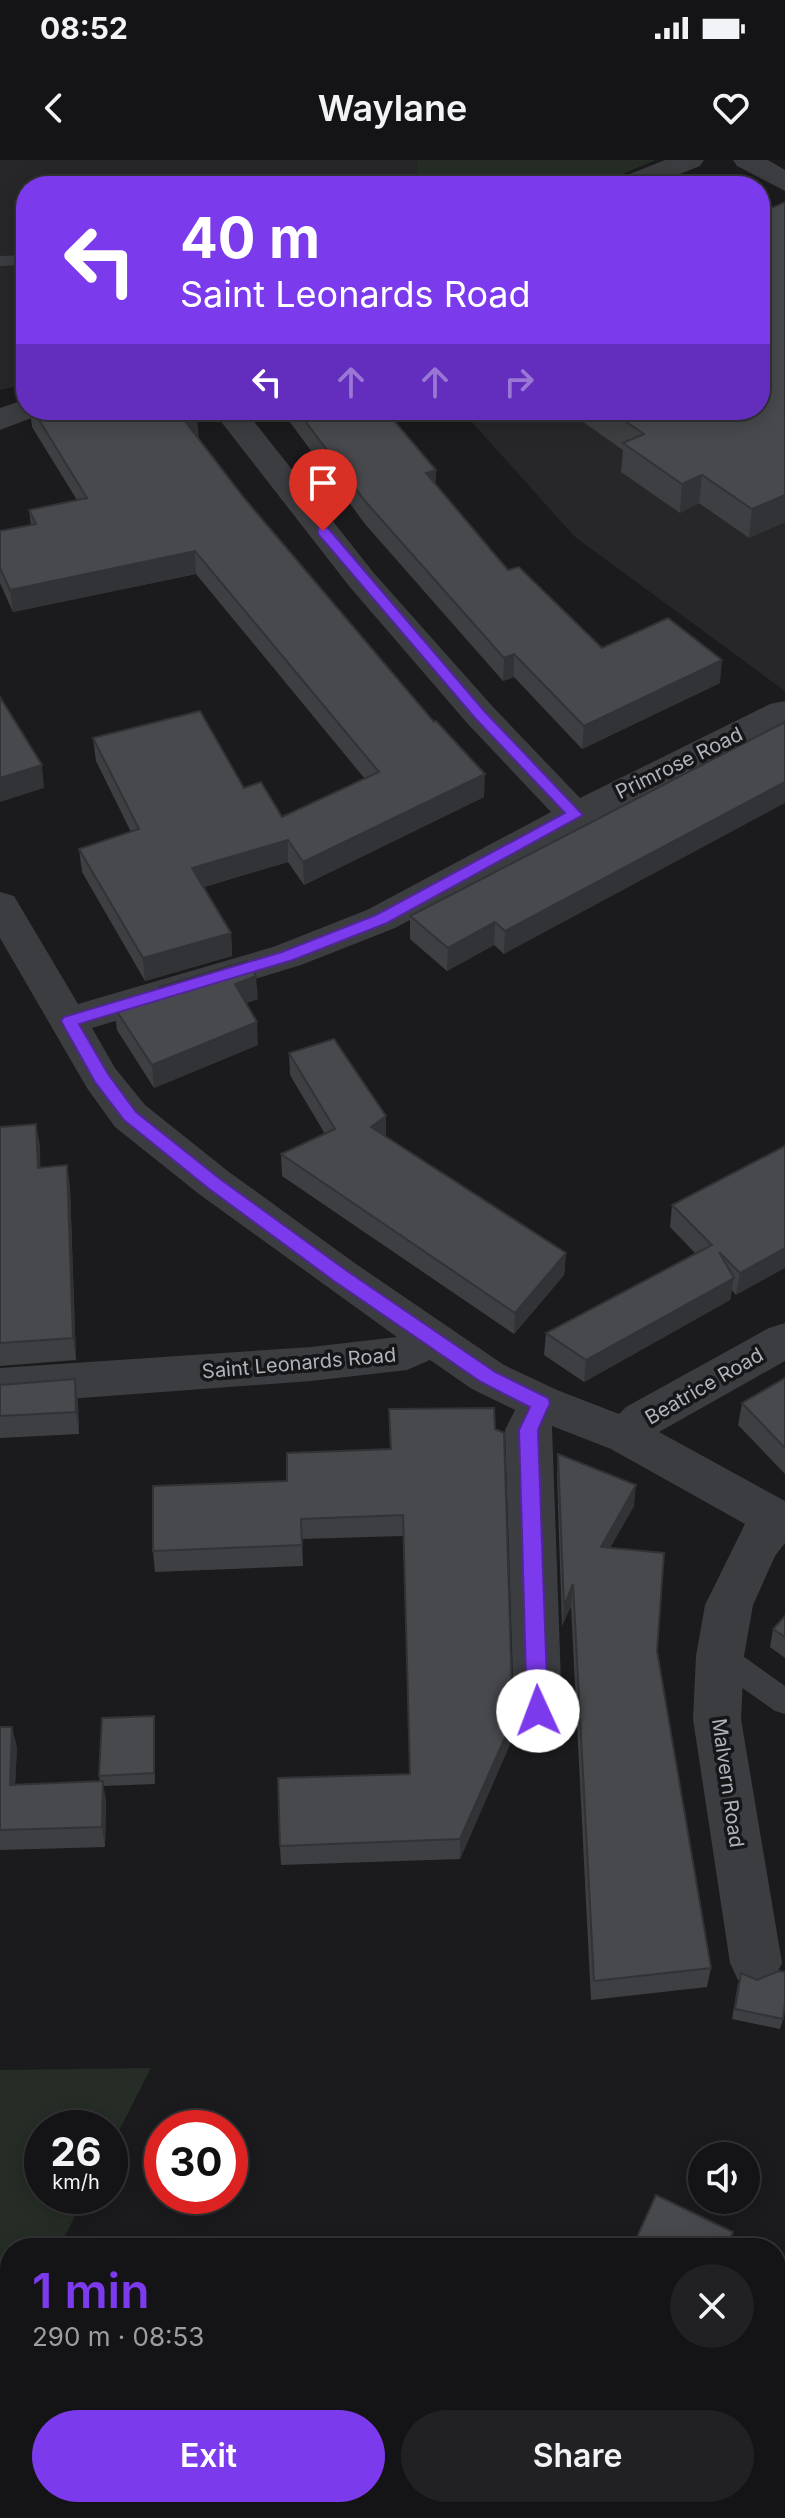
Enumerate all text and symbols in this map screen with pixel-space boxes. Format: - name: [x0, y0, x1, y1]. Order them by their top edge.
- text: 08:52: [40, 10, 128, 46]
- icon: back: [32, 86, 76, 130]
- text: Waylane: [318, 86, 467, 130]
- icon: heart: [709, 86, 753, 130]
- text: 40 m: [180, 204, 320, 272]
- icon: left: [48, 208, 152, 312]
- text: Saint Leonards Road: [180, 272, 531, 316]
- icon: left: [245, 360, 289, 404]
- icon: ahead: [329, 360, 373, 404]
- icon: ahead: [413, 360, 457, 404]
- icon: right: [497, 360, 541, 404]
- pin: [289, 449, 357, 531]
- icon: arrive: [301, 461, 345, 505]
- street label: Primrose Road: [612, 722, 746, 804]
- street label: Saint Leonards Road: [201, 1343, 397, 1383]
- street label: Beatrice Road: [641, 1343, 767, 1429]
- position arrow: [496, 1669, 580, 1753]
- street label: Malvern Road: [707, 1717, 749, 1849]
- speed limit sign: 30: [144, 2110, 248, 2214]
- text: 26: [50, 2127, 102, 2176]
- map controls: [688, 2142, 760, 2214]
- button: sound: [688, 2142, 760, 2214]
- text: km/h: [52, 2170, 100, 2194]
- text: 1 min: [32, 2261, 150, 2320]
- button: close: [670, 2264, 754, 2348]
- text: 290 m · 08:53: [32, 2321, 204, 2352]
- button: Exit: [32, 2410, 385, 2502]
- button: Share: [401, 2410, 754, 2502]

